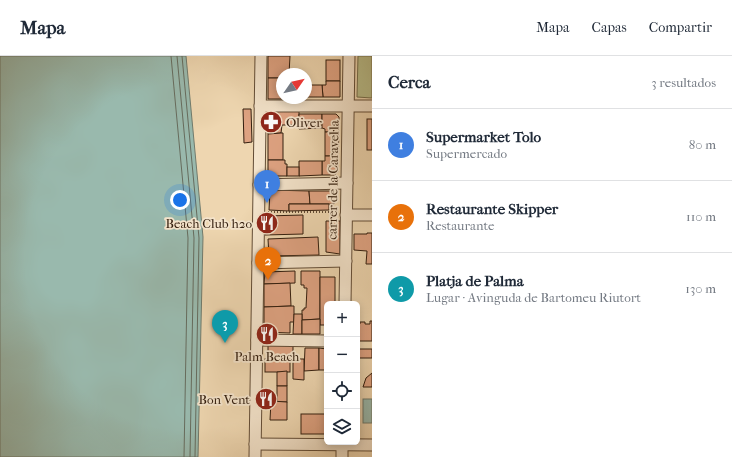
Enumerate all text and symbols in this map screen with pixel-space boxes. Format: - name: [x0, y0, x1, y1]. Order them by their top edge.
- text: Mapa: [20, 17, 65, 39]
- text: Mapa: [536, 19, 570, 36]
- text: Capas: [592, 19, 627, 36]
- text: Compartir: [649, 19, 712, 36]
- north arrow: [276, 68, 312, 104]
- text: Cerca: [388, 72, 430, 92]
- text: 3 resultados: [651, 75, 716, 90]
- pharmacy icon: Oliver: [258, 109, 284, 135]
- place label: Oliver: [286, 115, 322, 130]
- street label: carrer de la Caravel·la: [324, 119, 342, 240]
- text: Supermarket Tolo: [426, 128, 541, 146]
- text: 1: [399, 137, 403, 152]
- text: 80 m: [689, 137, 716, 152]
- text: Supermercado: [426, 146, 507, 161]
- pin: 1: [254, 170, 280, 203]
- your location: [170, 190, 190, 210]
- text: Restaurante Skipper: [426, 200, 558, 218]
- text: 2: [398, 209, 404, 224]
- text: 110 m: [686, 209, 716, 224]
- restaurant icon: Beach Club h2o: [254, 210, 280, 236]
- place label: Beach Club h2o: [166, 216, 252, 231]
- text: Restaurante: [426, 218, 495, 233]
- pin: 2: [255, 247, 281, 280]
- text: Platja de Palma: [426, 272, 524, 290]
- text: 3: [398, 281, 404, 296]
- text: 130 m: [685, 281, 716, 296]
- text: Lugar · Avinguda de Bartomeu Riutort: [426, 290, 641, 305]
- map controls: [324, 301, 360, 445]
- button: +: [324, 301, 360, 337]
- pin: 3: [212, 310, 238, 343]
- restaurant icon: Palm Beach: [254, 321, 280, 347]
- button: −: [324, 337, 360, 373]
- place label: Palm Beach: [235, 349, 300, 364]
- button: locate: [324, 373, 360, 409]
- restaurant icon: Bon Vent: [253, 386, 279, 412]
- place label: Bon Vent: [198, 392, 250, 407]
- button: layers: [324, 409, 360, 445]

